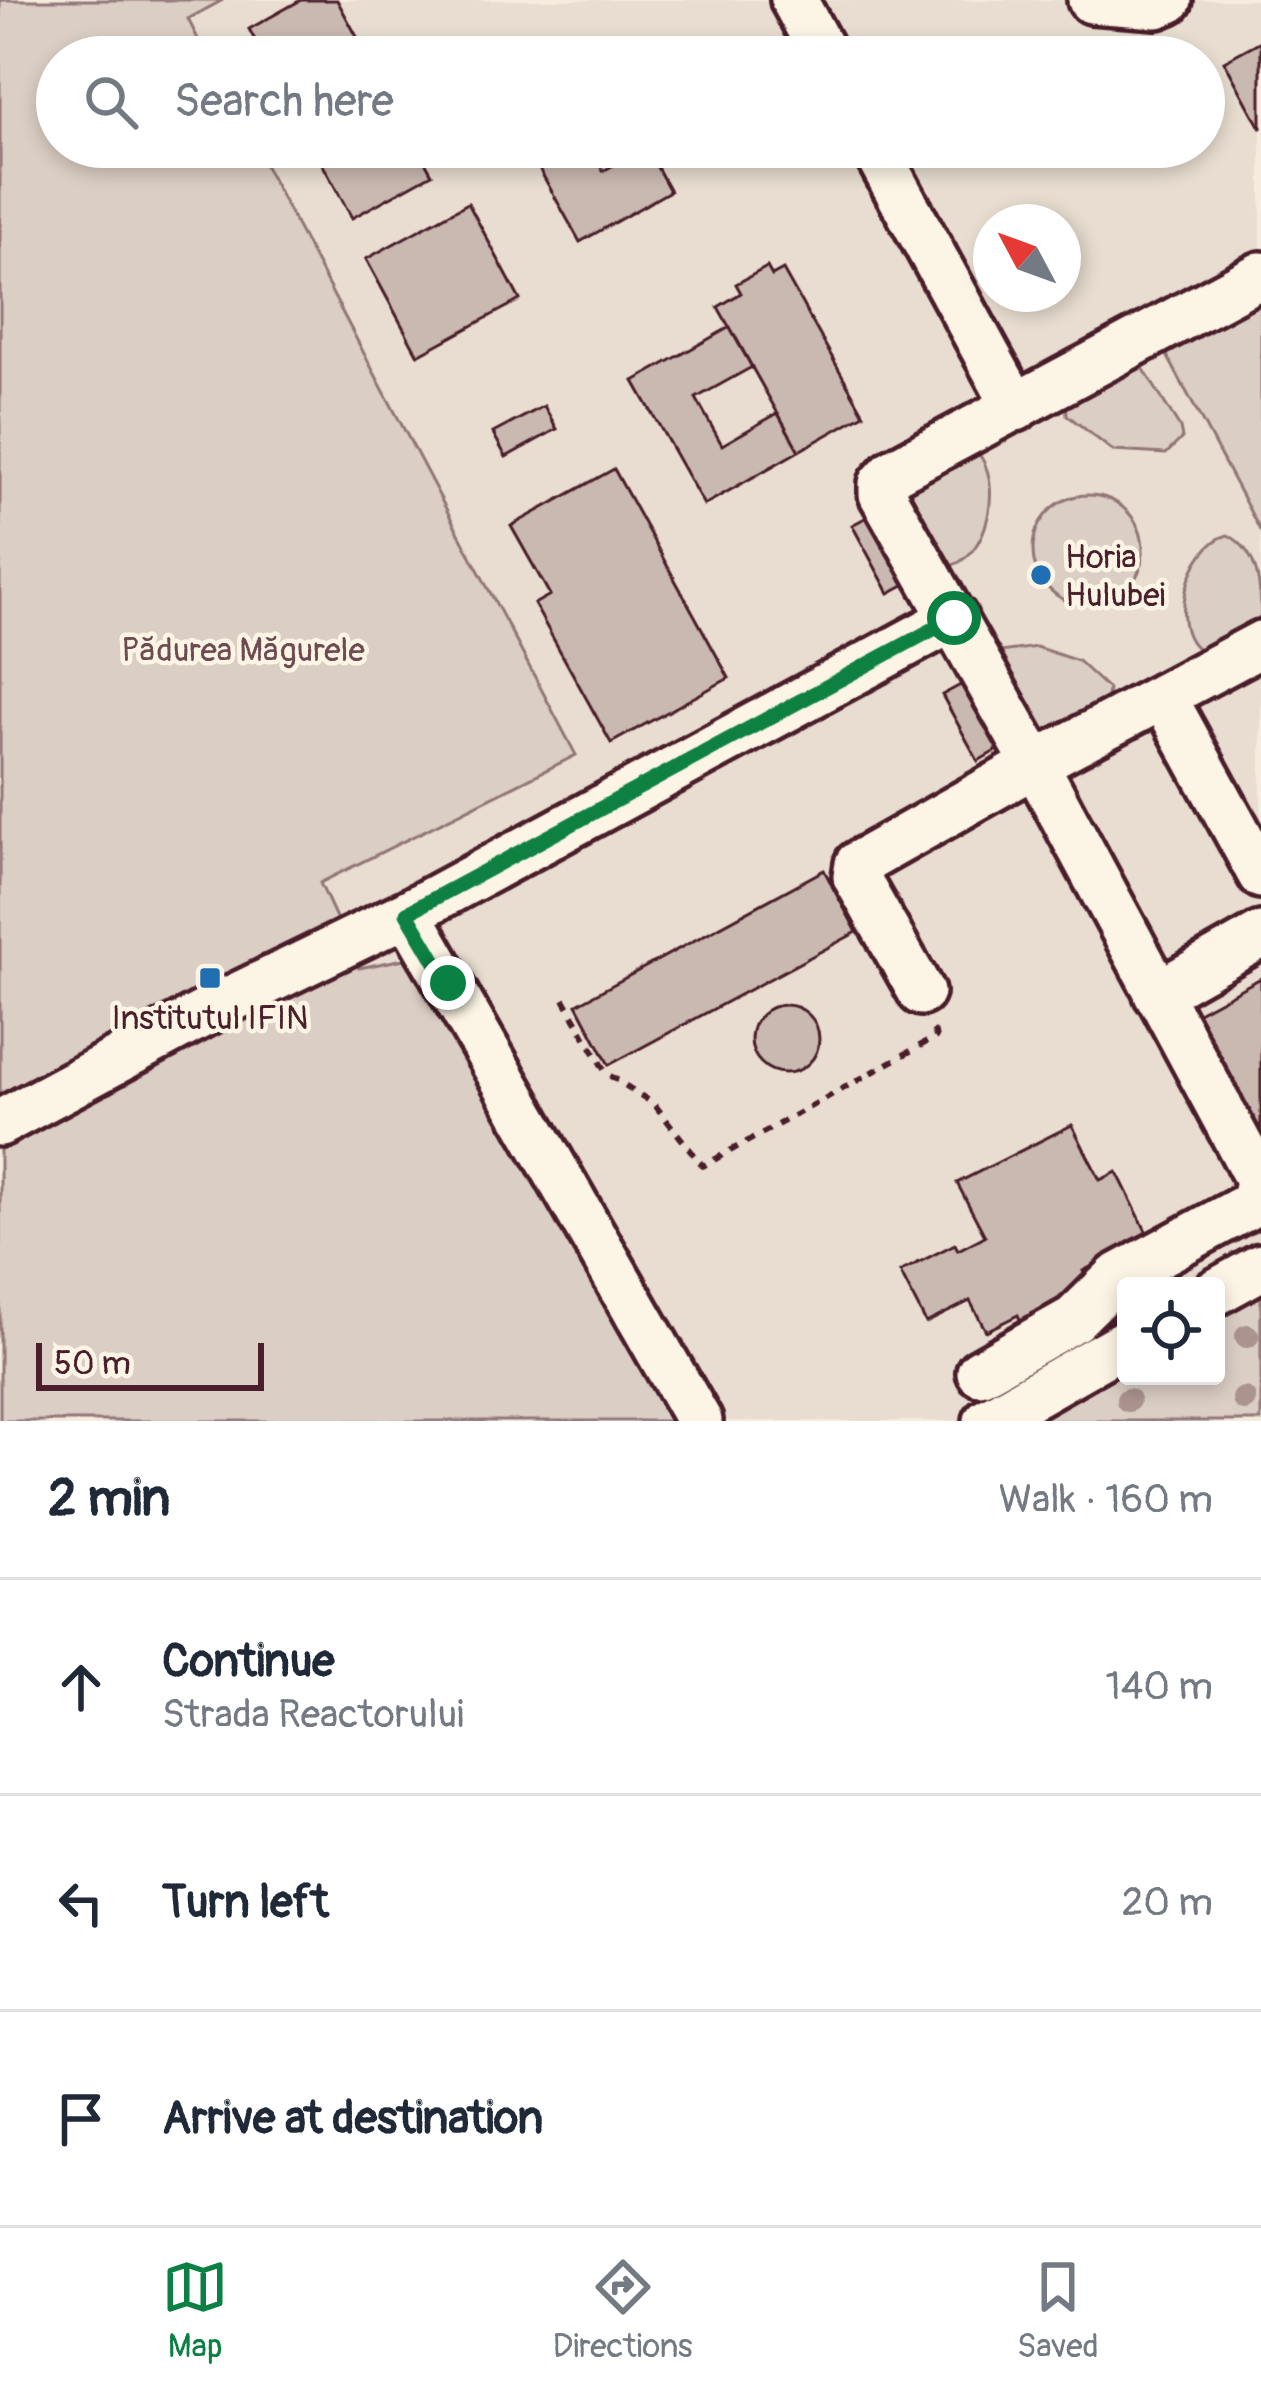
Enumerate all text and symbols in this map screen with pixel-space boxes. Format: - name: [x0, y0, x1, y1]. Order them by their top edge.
- search box: [36, 36, 1225, 168]
- icon: search: [78, 69, 144, 135]
- text: Search here: [174, 74, 394, 130]
- north arrow: [973, 204, 1081, 312]
- place label: Horia Hulubei: [1065, 537, 1165, 616]
- marker: Horia Hulubei: [1028, 562, 1054, 588]
- route start: [927, 591, 981, 645]
- park label: Pădurea Măgurele: [121, 630, 365, 671]
- route end: [421, 956, 475, 1010]
- marker: Institutul IFIN: [197, 965, 223, 991]
- place label: Institutul IFIN: [112, 998, 308, 1039]
- map controls: [1117, 1277, 1225, 1385]
- button: locate: [1117, 1277, 1225, 1385]
- scale bar: [36, 1337, 264, 1390]
- text: 50 m: [54, 1343, 131, 1384]
- text: 2 min: [48, 1467, 170, 1531]
- text: Walk · 160 m: [999, 1475, 1213, 1524]
- text: Continue: [162, 1634, 335, 1690]
- icon: ahead: [48, 1654, 114, 1720]
- text: 140 m: [1105, 1662, 1213, 1711]
- text: Strada Reactorului: [162, 1690, 464, 1739]
- icon: left: [48, 1870, 114, 1936]
- text: Turn left: [162, 1875, 329, 1931]
- text: 20 m: [1121, 1878, 1213, 1927]
- icon: arrive: [48, 2086, 114, 2152]
- text: Arrive at destination: [162, 2091, 543, 2147]
- tab: Map: [162, 2254, 228, 2367]
- tab: Directions: [553, 2254, 693, 2367]
- tab: Saved: [1017, 2254, 1099, 2367]

